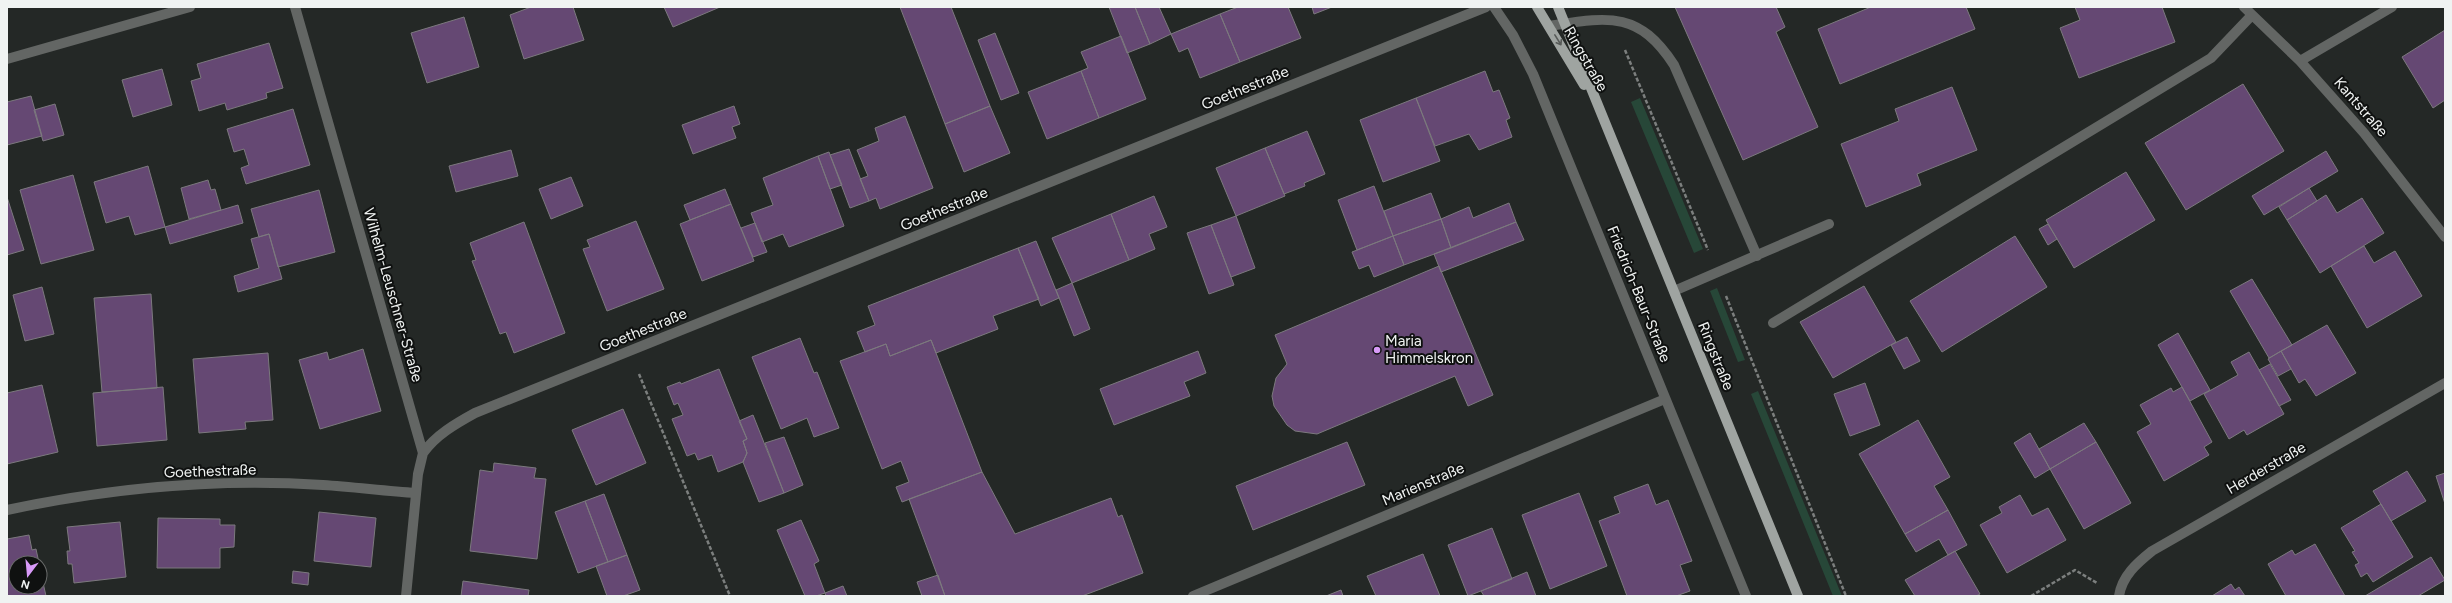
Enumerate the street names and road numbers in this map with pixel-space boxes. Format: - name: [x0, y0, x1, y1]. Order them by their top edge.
- street label: Ringstraße: [1560, 23, 1612, 95]
- street label: Goethestraße: [1199, 62, 1291, 114]
- street label: Kantstraße: [2330, 74, 2392, 140]
- street label: Goethestraße: [898, 183, 990, 235]
- street label: Wilhelm-Leuschner-Straße: [360, 206, 426, 384]
- street label: Friedrich-Baur-Straße: [1603, 223, 1675, 365]
- street label: Goethestraße: [597, 304, 689, 356]
- street label: Ringstraße: [1694, 319, 1738, 393]
- street label: Herderstraße: [2223, 438, 2309, 498]
- street label: Marienstraße: [1379, 459, 1467, 509]
- street label: Goethestraße: [163, 460, 257, 482]

